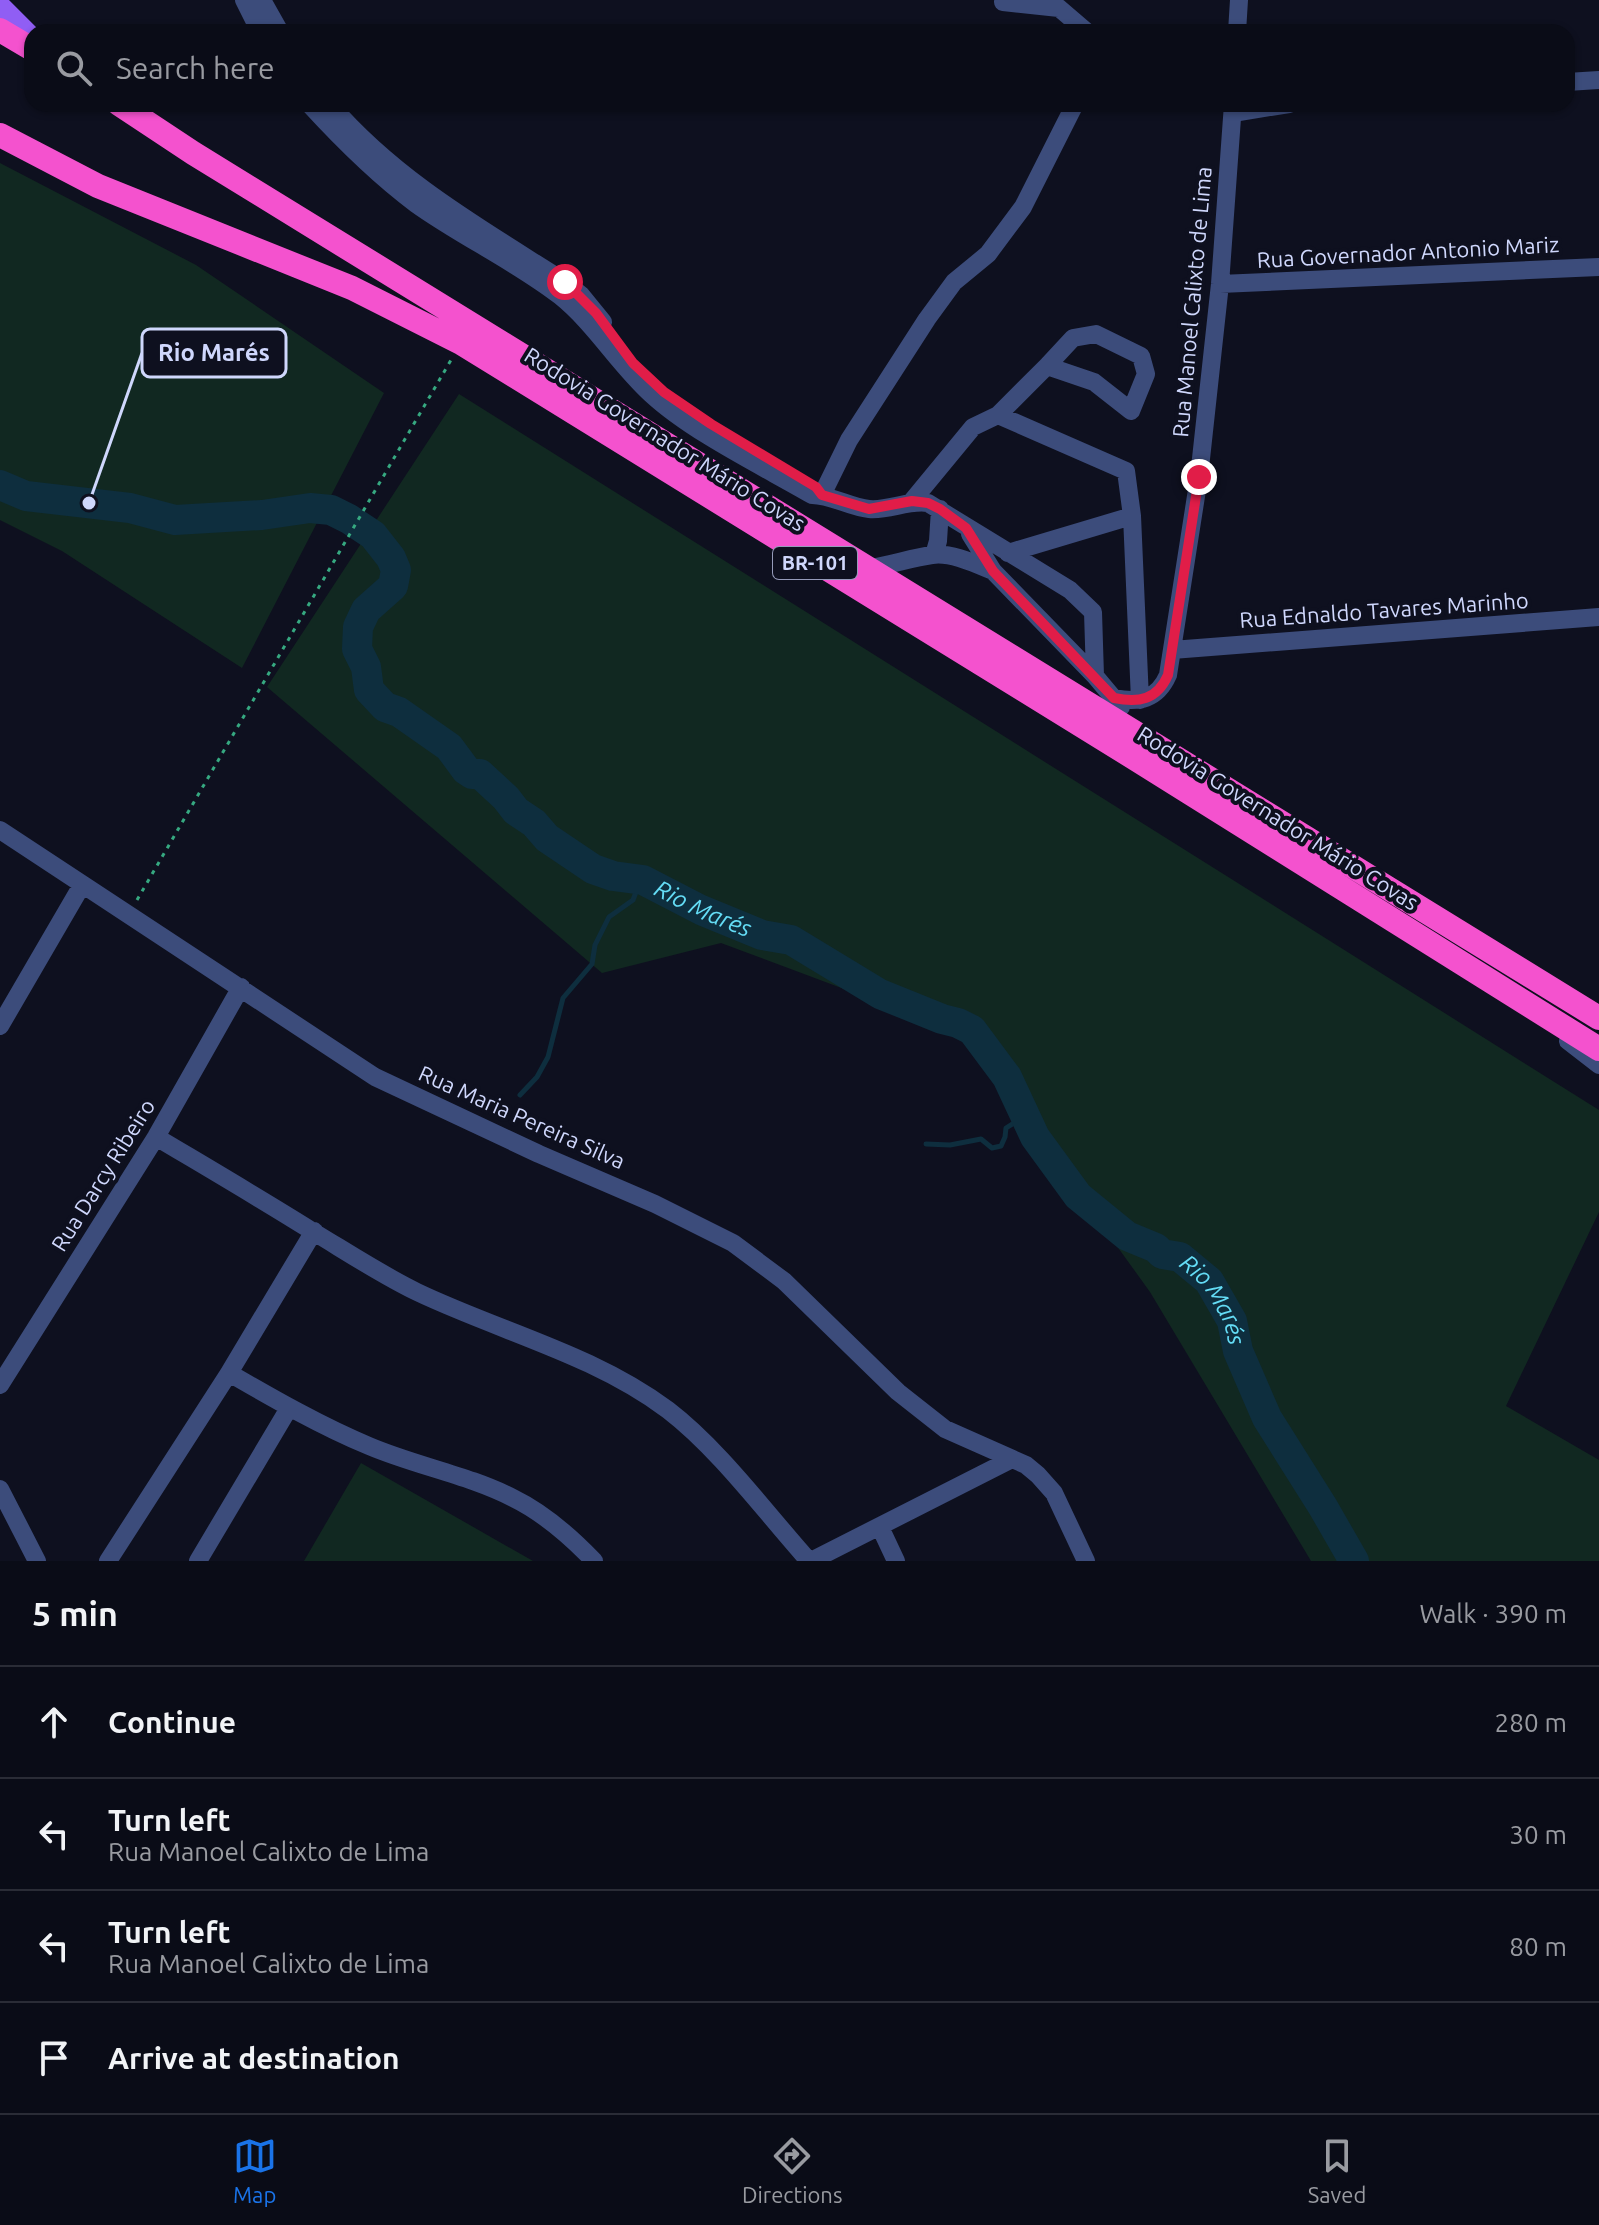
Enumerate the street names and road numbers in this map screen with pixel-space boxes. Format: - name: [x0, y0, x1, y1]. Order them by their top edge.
- street label: Rua Manoel Calixto de Lima: [1167, 165, 1216, 438]
- street label: Rua Governador Antonio Mariz: [1256, 231, 1560, 272]
- street label: Rodovia Governador Mário Covas: [520, 342, 810, 536]
- road number: BR-101: [773, 547, 857, 579]
- street label: Rua Ednaldo Tavares Marinho: [1239, 587, 1529, 632]
- street label: Rodovia Governador Mário Covas: [1133, 721, 1423, 915]
- street label: Rua Maria Pereira Silva: [415, 1060, 629, 1173]
- street label: Rua Darcy Ribeiro: [46, 1094, 159, 1255]

